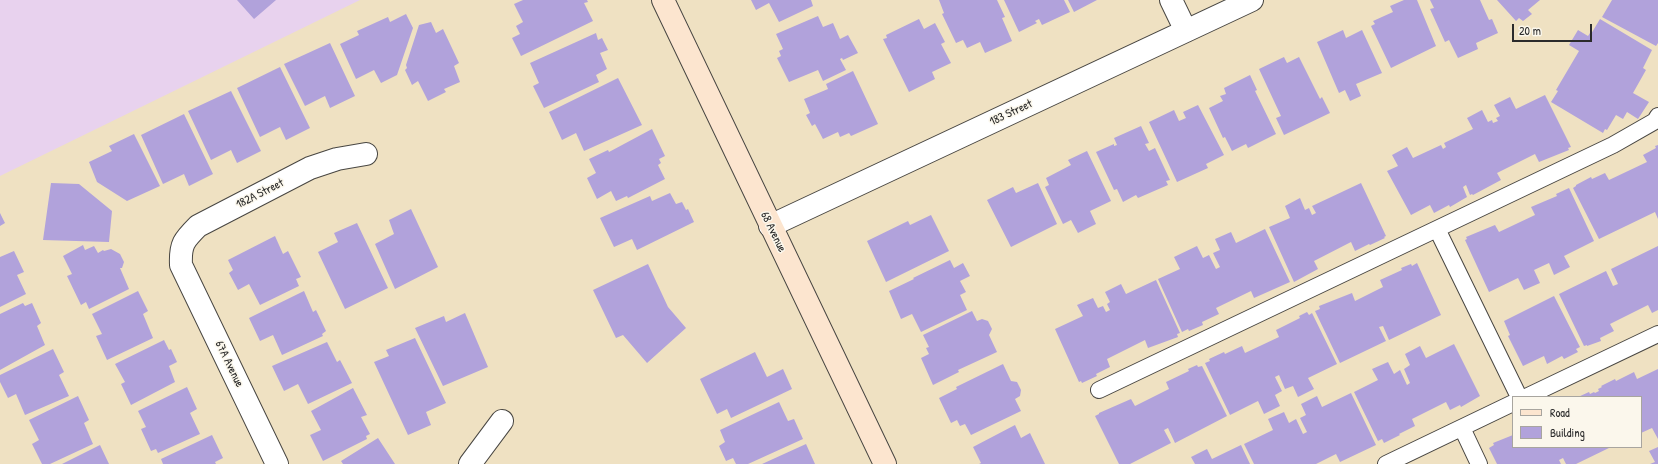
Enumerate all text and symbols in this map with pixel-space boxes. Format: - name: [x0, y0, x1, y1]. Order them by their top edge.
- scale bar: [1514, 16, 1594, 42]
- text: 20 m: [1519, 22, 1541, 39]
- street label: 183 Street: [987, 97, 1035, 129]
- street label: 182A Street: [234, 176, 286, 212]
- street label: 68 Avenue: [757, 209, 789, 255]
- street label: 67A Avenue: [212, 338, 246, 390]
- legend: [1512, 396, 1642, 448]
- text: Road: [1550, 404, 1570, 421]
- text: Building: [1550, 424, 1585, 441]

